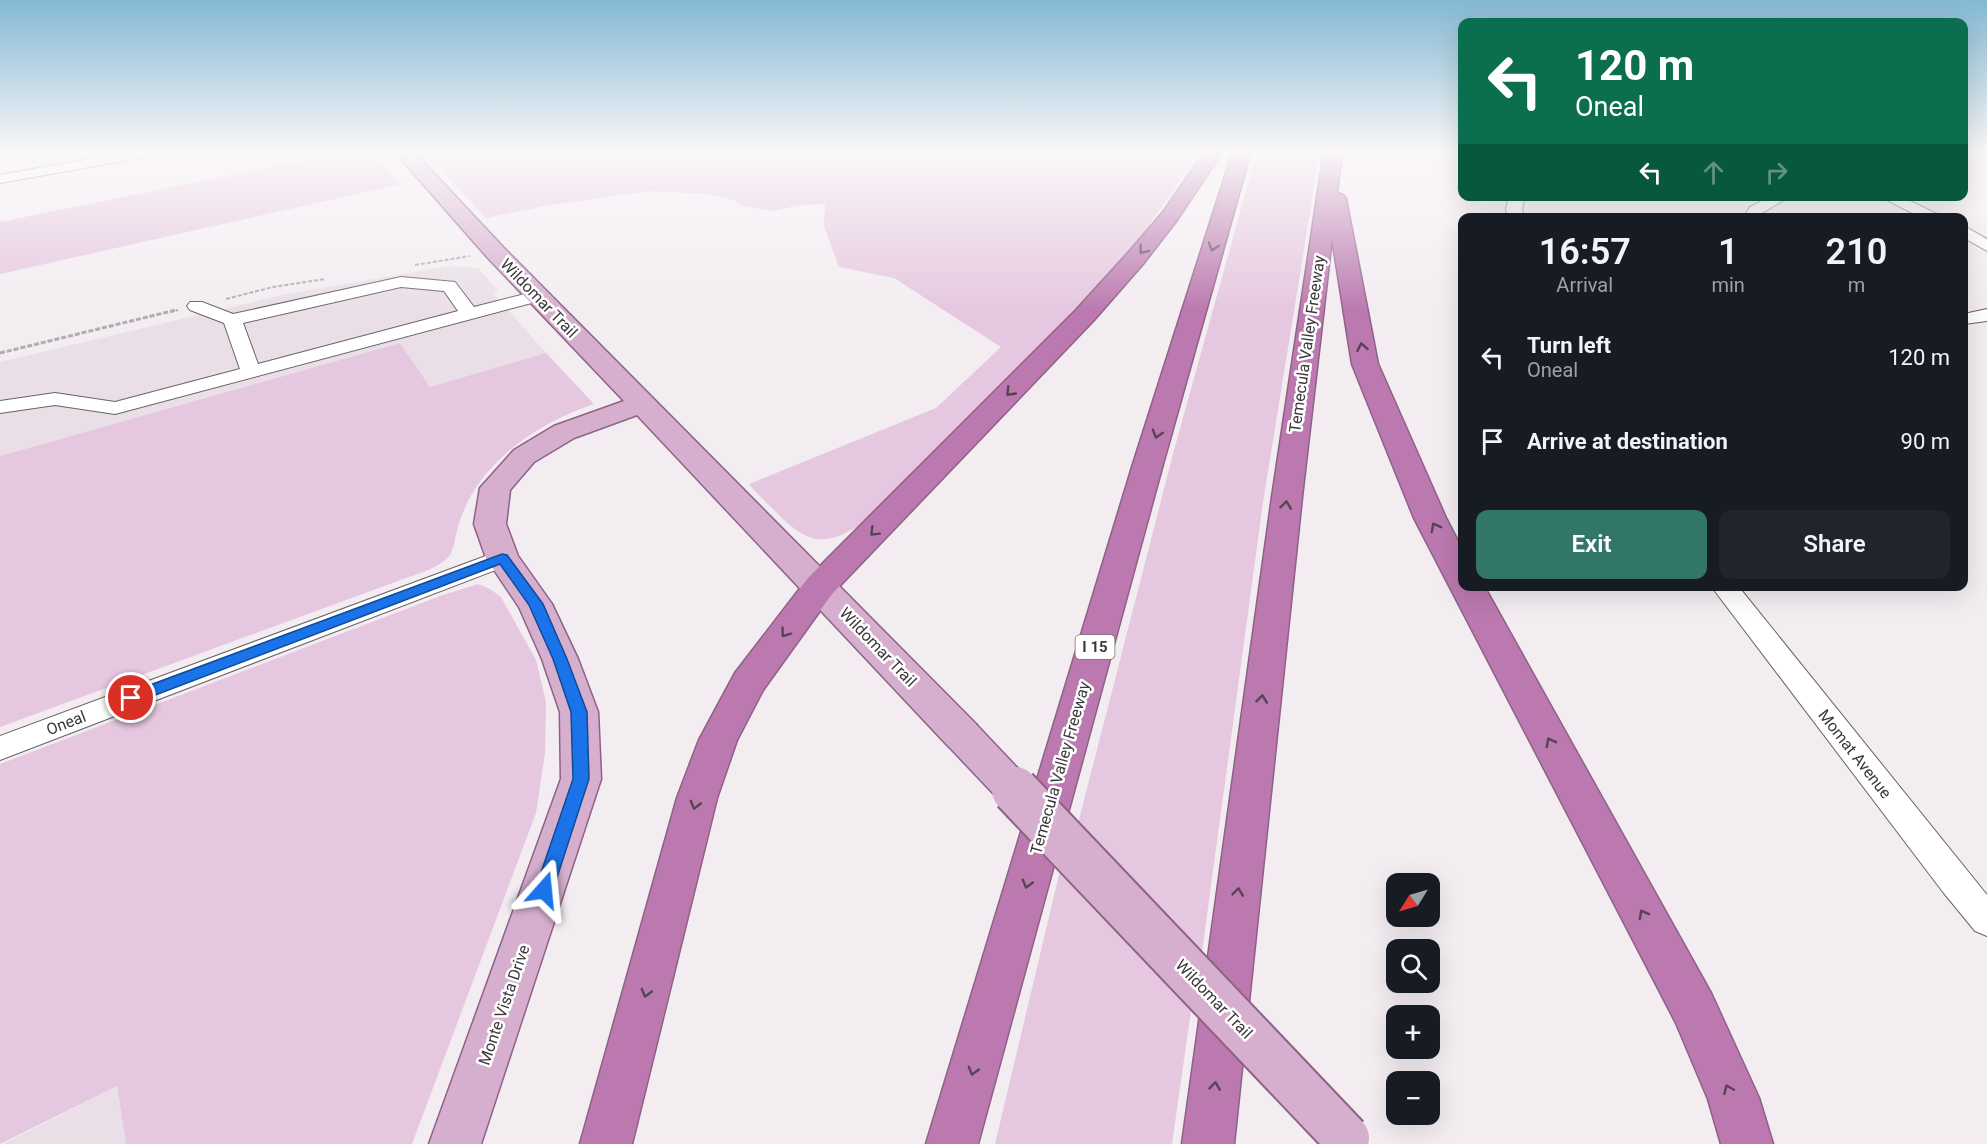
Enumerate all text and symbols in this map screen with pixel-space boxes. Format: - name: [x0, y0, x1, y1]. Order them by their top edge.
- text: 120 m: [1575, 41, 1694, 90]
- icon: left: [1476, 42, 1554, 120]
- text: Oneal: [1575, 91, 1644, 123]
- icon: left: [1634, 156, 1667, 189]
- icon: ahead: [1697, 156, 1730, 189]
- icon: right: [1760, 156, 1793, 189]
- text: 16:57: [1539, 231, 1631, 273]
- text: 1: [1718, 231, 1738, 273]
- text: 210: [1826, 231, 1887, 273]
- one-way arrow: [1208, 241, 1220, 252]
- one-way arrow: [1140, 243, 1151, 254]
- street label: Temecula Valley Freeway: [1285, 254, 1329, 434]
- street label: Wildomar Trail: [497, 255, 581, 341]
- text: Arrival: [1556, 273, 1613, 297]
- text: min: [1711, 273, 1745, 297]
- text: m: [1848, 273, 1865, 297]
- text: Turn left: [1527, 333, 1611, 358]
- icon: left: [1476, 341, 1509, 374]
- one-way arrow: [1356, 342, 1369, 352]
- text: 120 m: [1888, 345, 1950, 370]
- text: Oneal: [1527, 358, 1578, 382]
- one-way arrow: [1006, 385, 1017, 395]
- icon: arrive: [1476, 425, 1509, 458]
- one-way arrow: [1152, 428, 1164, 439]
- text: Arrive at destination: [1527, 429, 1728, 454]
- text: 90 m: [1901, 429, 1950, 454]
- one-way arrow: [1279, 501, 1291, 510]
- button: Exit: [1476, 510, 1707, 579]
- button: Share: [1719, 510, 1950, 579]
- one-way arrow: [1431, 523, 1442, 533]
- one-way arrow: [870, 525, 881, 535]
- street label: Wildomar Trail: [836, 604, 920, 690]
- one-way arrow: [781, 627, 792, 638]
- road number: I 15: [1076, 635, 1114, 659]
- pin: [105, 672, 156, 723]
- street label: Temecula Valley Freeway: [1026, 679, 1094, 857]
- icon: arrive: [114, 681, 147, 714]
- one-way arrow: [1255, 694, 1268, 703]
- street label: Momat Avenue: [1814, 706, 1896, 802]
- street label: Oneal: [43, 707, 89, 739]
- one-way arrow: [1546, 737, 1558, 748]
- one-way arrow: [690, 799, 702, 810]
- position arrow: [512, 858, 576, 922]
- north arrow: [1386, 873, 1440, 927]
- map controls: [1386, 873, 1440, 1125]
- one-way arrow: [1022, 878, 1034, 889]
- one-way arrow: [1232, 888, 1244, 897]
- one-way arrow: [1639, 909, 1650, 920]
- button: search: [1386, 939, 1440, 993]
- street label: Monte Vista Drive: [475, 942, 533, 1068]
- street label: Wildomar Trail: [1172, 956, 1256, 1042]
- one-way arrow: [640, 988, 653, 998]
- button: +: [1386, 1005, 1440, 1059]
- one-way arrow: [968, 1065, 980, 1076]
- button: −: [1386, 1071, 1440, 1125]
- one-way arrow: [1208, 1081, 1221, 1091]
- one-way arrow: [1723, 1084, 1735, 1095]

